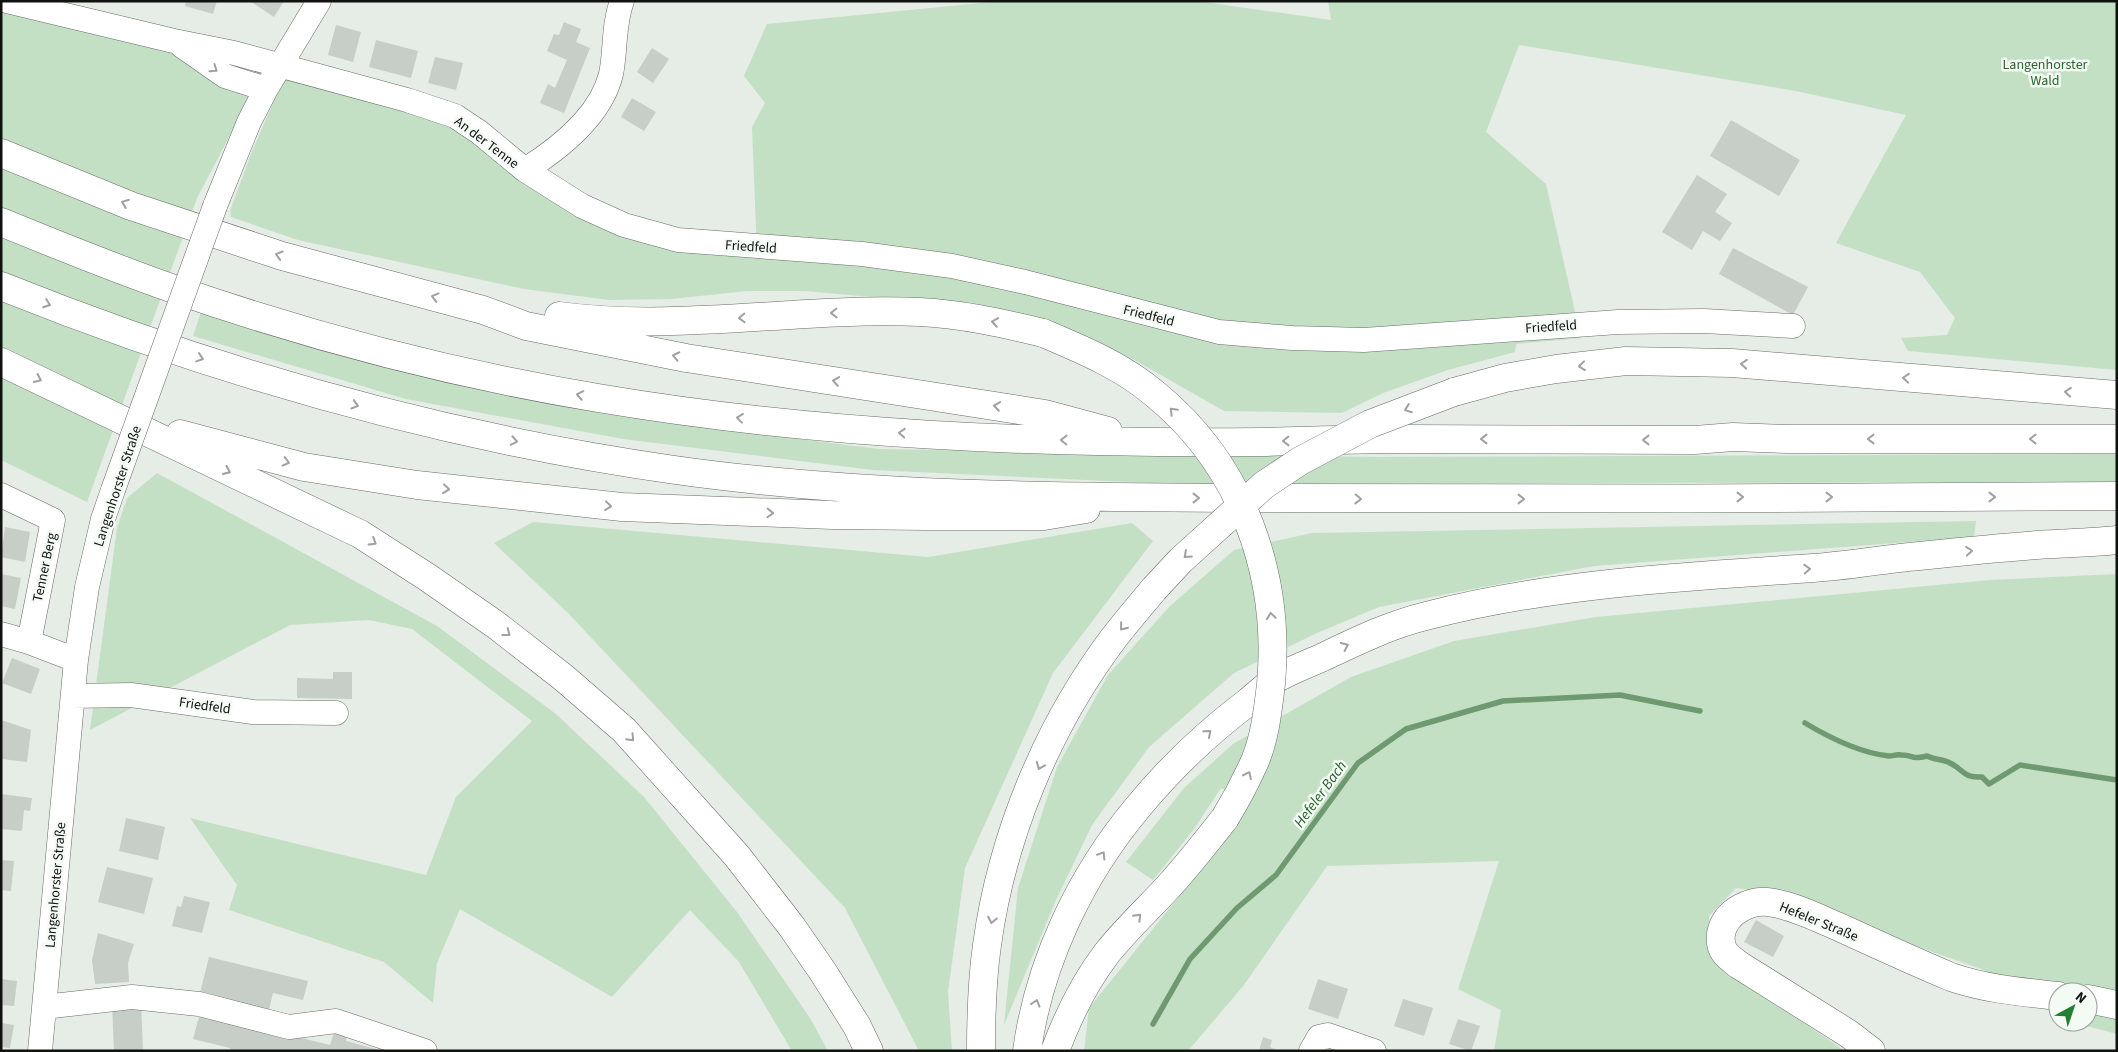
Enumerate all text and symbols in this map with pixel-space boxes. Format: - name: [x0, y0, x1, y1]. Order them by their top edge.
- park label: Langenhorster Wald: [2003, 55, 2088, 91]
- one-way arrow: [208, 63, 218, 72]
- street label: An der Tenne: [450, 112, 523, 174]
- one-way arrow: [121, 199, 129, 209]
- street label: Friedfeld: [724, 235, 778, 259]
- one-way arrow: [275, 251, 283, 261]
- one-way arrow: [431, 292, 440, 303]
- one-way arrow: [42, 298, 50, 308]
- street label: Friedfeld: [1121, 300, 1176, 332]
- one-way arrow: [829, 308, 837, 318]
- one-way arrow: [738, 313, 746, 324]
- street label: Friedfeld: [1524, 315, 1578, 339]
- one-way arrow: [991, 317, 1000, 327]
- one-way arrow: [671, 351, 680, 362]
- one-way arrow: [195, 353, 203, 363]
- one-way arrow: [1740, 359, 1748, 370]
- one-way arrow: [1578, 360, 1586, 371]
- one-way arrow: [33, 373, 42, 384]
- one-way arrow: [1902, 373, 1910, 384]
- one-way arrow: [832, 377, 840, 387]
- one-way arrow: [2064, 386, 2072, 397]
- one-way arrow: [575, 390, 584, 401]
- one-way arrow: [351, 400, 359, 410]
- one-way arrow: [992, 402, 1001, 412]
- one-way arrow: [1405, 403, 1413, 413]
- one-way arrow: [1170, 408, 1179, 417]
- one-way arrow: [736, 413, 744, 424]
- street label: Langenhorster Straße: [89, 423, 147, 549]
- one-way arrow: [898, 428, 906, 439]
- one-way arrow: [1480, 434, 1488, 444]
- one-way arrow: [1866, 434, 1874, 444]
- one-way arrow: [2029, 434, 2036, 444]
- one-way arrow: [509, 435, 518, 446]
- one-way arrow: [1060, 435, 1068, 445]
- one-way arrow: [1642, 435, 1650, 445]
- one-way arrow: [1282, 436, 1290, 447]
- one-way arrow: [281, 456, 290, 467]
- one-way arrow: [222, 464, 231, 475]
- one-way arrow: [442, 483, 450, 494]
- one-way arrow: [1736, 492, 1744, 502]
- one-way arrow: [1826, 492, 1833, 502]
- one-way arrow: [1988, 492, 1996, 502]
- one-way arrow: [1192, 493, 1200, 503]
- one-way arrow: [1354, 494, 1362, 504]
- one-way arrow: [1517, 494, 1525, 504]
- one-way arrow: [604, 500, 612, 511]
- one-way arrow: [766, 508, 774, 518]
- street label: Tenner Berg: [28, 531, 62, 604]
- one-way arrow: [367, 536, 376, 546]
- one-way arrow: [1965, 546, 1973, 557]
- one-way arrow: [1184, 549, 1193, 558]
- one-way arrow: [1803, 563, 1811, 574]
- one-way arrow: [1267, 612, 1277, 620]
- one-way arrow: [1121, 621, 1129, 630]
- one-way arrow: [501, 628, 510, 636]
- one-way arrow: [1340, 642, 1349, 653]
- street label: Friedfeld: [178, 692, 232, 720]
- one-way arrow: [1203, 730, 1212, 739]
- one-way arrow: [625, 733, 634, 742]
- water label: Hefeler Bach: [1289, 757, 1352, 832]
- one-way arrow: [1035, 761, 1046, 770]
- one-way arrow: [1242, 771, 1252, 780]
- street label: Langenhorster Straße: [41, 821, 71, 949]
- one-way arrow: [1096, 852, 1106, 861]
- street label: Hefeler Straße: [1776, 897, 1861, 947]
- one-way arrow: [1132, 913, 1141, 922]
- one-way arrow: [987, 916, 997, 925]
- north arrow: [2048, 982, 2098, 1032]
- text: N: [2071, 987, 2091, 1008]
- one-way arrow: [1030, 999, 1040, 1008]

